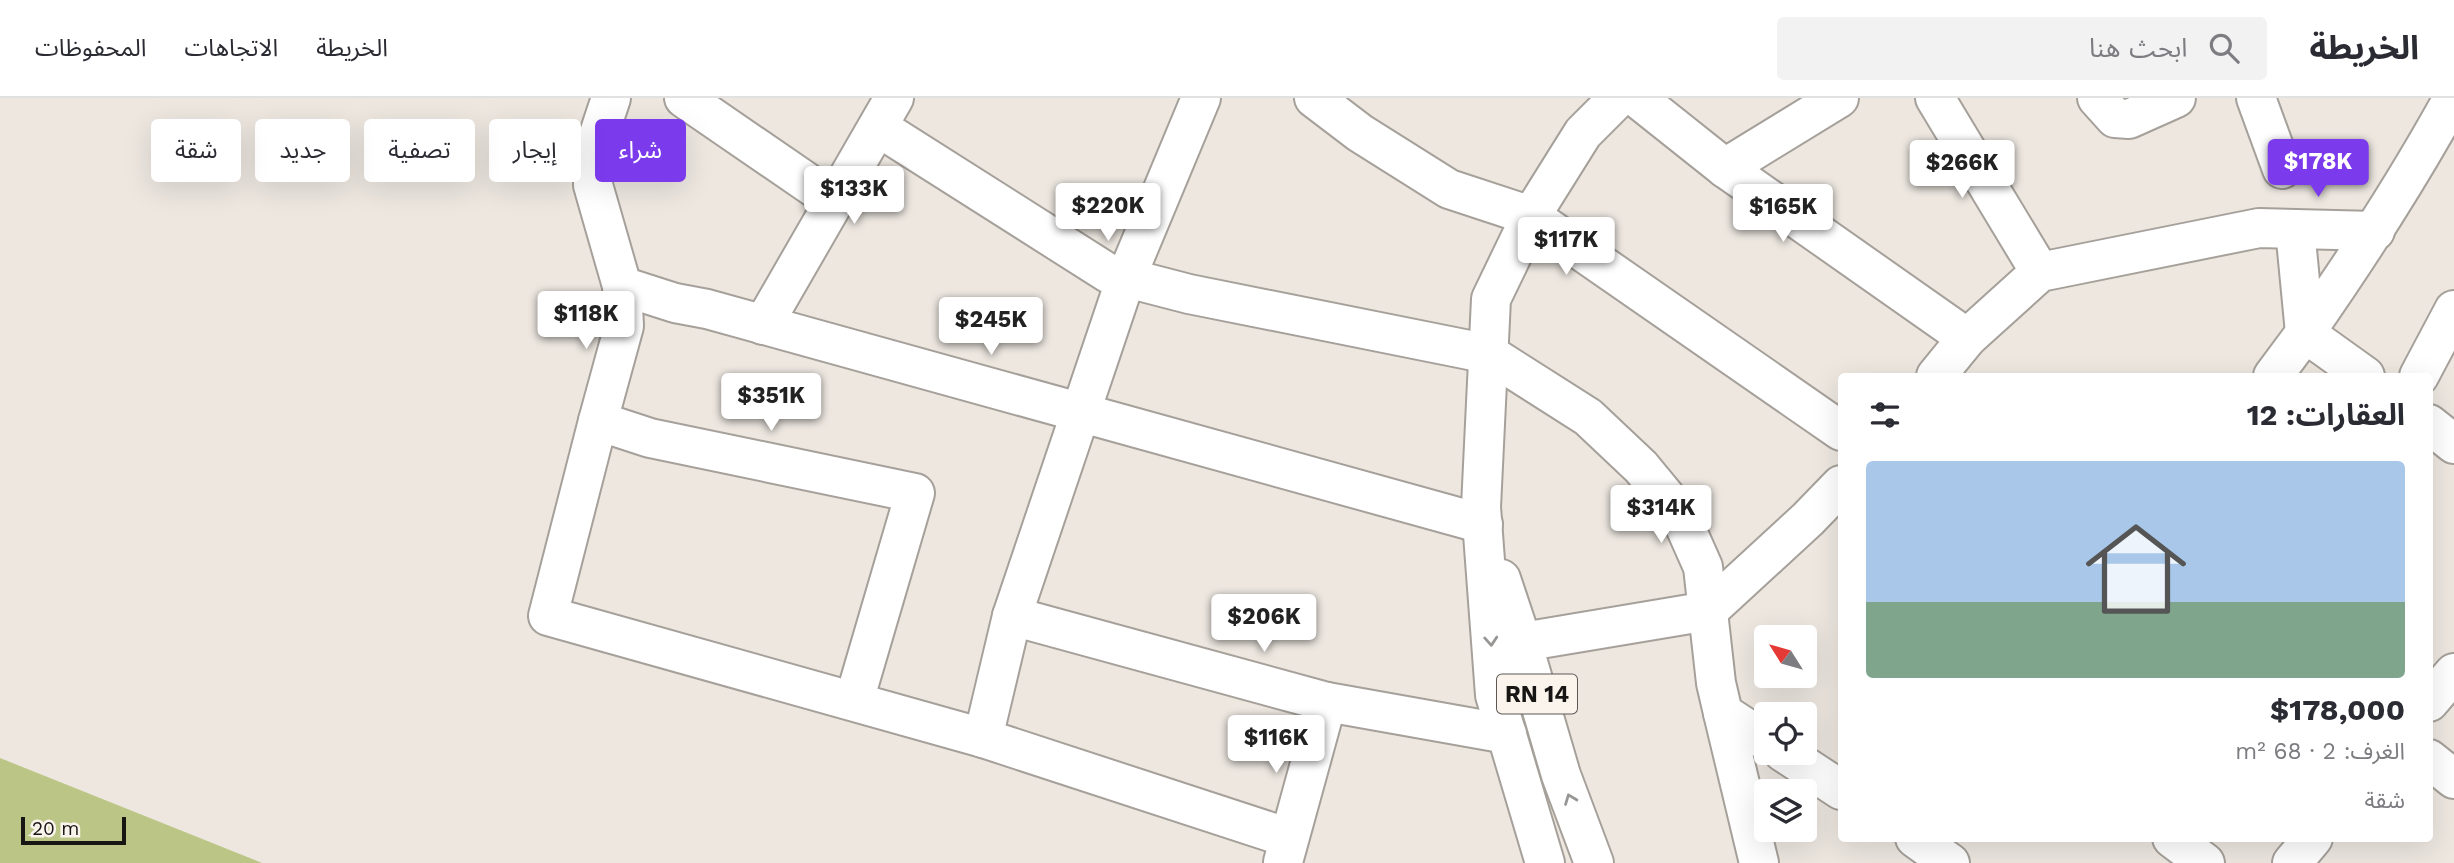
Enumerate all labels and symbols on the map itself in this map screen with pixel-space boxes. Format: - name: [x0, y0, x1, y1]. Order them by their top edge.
- pin: $266K: [1913, 140, 2011, 200]
- pin: $178K: [2269, 140, 2367, 199]
- pin: $133K: [805, 166, 903, 226]
- pin: $220K: [1059, 184, 1157, 243]
- pin: $165K: [1734, 184, 1832, 244]
- pin: $117K: [1517, 218, 1615, 277]
- pin: $118K: [537, 292, 635, 351]
- pin: $245K: [942, 298, 1040, 357]
- pin: $351K: [722, 374, 820, 433]
- pin: $314K: [1612, 486, 1710, 545]
- pin: $206K: [1215, 594, 1313, 654]
- north arrow: [1754, 625, 1816, 688]
- one-way arrow: [1483, 636, 1498, 647]
- road number: RN 14: [1497, 674, 1577, 714]
- pin: $116K: [1227, 716, 1325, 775]
- one-way arrow: [1564, 794, 1578, 806]
- scale bar: [21, 814, 126, 846]

